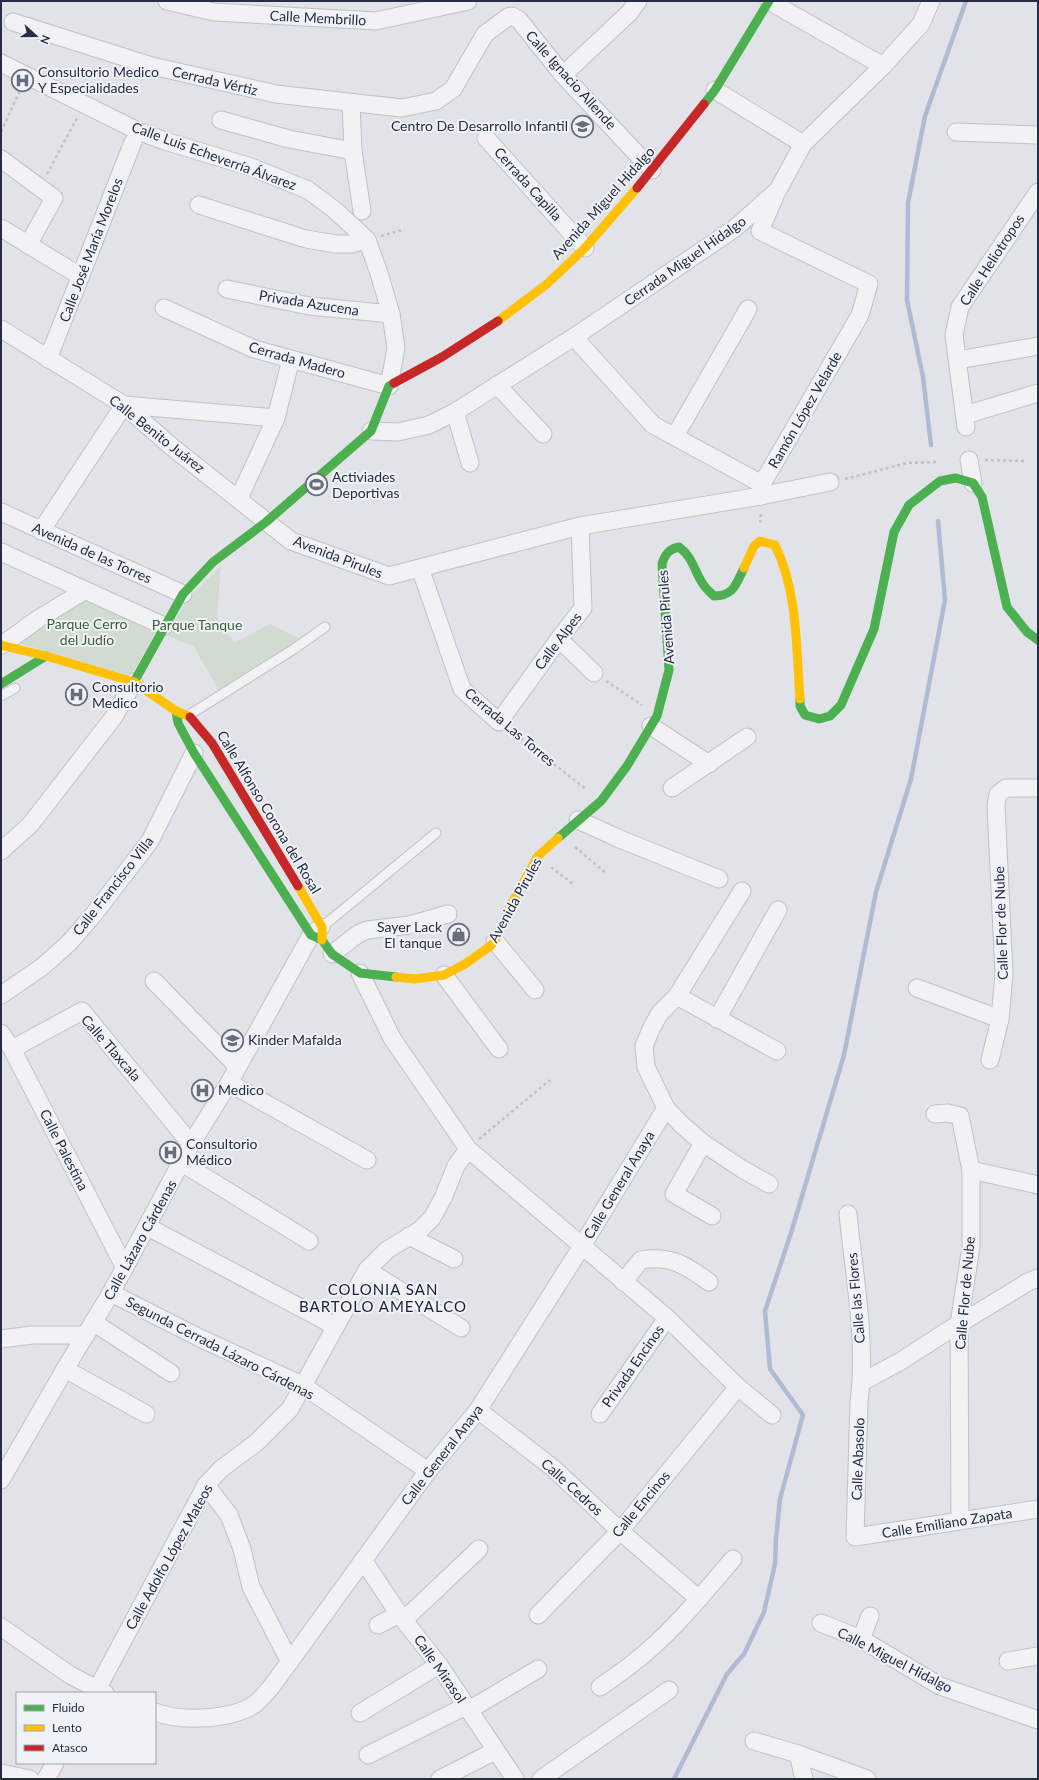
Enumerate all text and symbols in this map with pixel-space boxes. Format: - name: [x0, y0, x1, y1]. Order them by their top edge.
- street label: Calle Membrillo: [269, 6, 367, 29]
- north arrow: [16, 16, 56, 56]
- street label: Calle Ignacio Allende: [522, 27, 620, 133]
- text: N: [38, 33, 53, 46]
- street label: Cerrada Vértiz: [171, 62, 260, 99]
- place label: Consultorio Medico Y Especialidades: [38, 63, 159, 96]
- hospital icon: Consultorio Medico Y Especialidades: [9, 67, 35, 93]
- school or university icon: Centro De Desarrollo Infantil: [570, 113, 596, 139]
- place label: Centro De Desarrollo Infantil: [391, 117, 568, 134]
- street label: Calle Luis Echeverría Álvarez: [129, 118, 299, 193]
- street label: Cerrada Capilla: [491, 143, 566, 224]
- street label: Avenida Miguel Hidalgo: [548, 143, 658, 262]
- street label: Calle José María Morelos: [55, 175, 126, 324]
- street label: Calle Heliotropos: [956, 211, 1028, 309]
- street label: Cerrada Miguel Hidalgo: [621, 212, 749, 309]
- street label: Privada Azucena: [258, 286, 360, 319]
- street label: Cerrada Madero: [247, 338, 347, 381]
- street label: Ramón López Velarde: [764, 348, 845, 471]
- street label: Calle Benito Juárez: [106, 391, 208, 476]
- place label: Activiades Deportivas: [332, 468, 400, 501]
- sports icon: Activiades Deportivas: [303, 472, 329, 498]
- street label: Avenida de las Torres: [30, 519, 155, 587]
- street label: Avenida Pirules: [291, 532, 385, 581]
- street label: Avenida Pirules: [654, 569, 677, 665]
- street label: Calle Alpes: [531, 609, 585, 673]
- park label: Parque Cerro del Judío: [46, 615, 128, 648]
- park label: Parque Tanque: [152, 616, 242, 633]
- place label: Consultorio Medico: [92, 678, 164, 711]
- hospital icon: Consultorio Medico: [64, 682, 90, 708]
- street label: Cerrada Las Torres: [461, 684, 559, 770]
- street label: Calle Alfonso Corona del Rosal: [214, 727, 325, 896]
- street label: Calle Francisco Villa: [69, 833, 157, 939]
- street label: Avenida Pirules: [484, 854, 545, 945]
- street label: Calle Flor de Nube: [990, 866, 1011, 980]
- place label: Sayer Lack El tanque: [377, 918, 443, 951]
- shop icon: Sayer Lack El tanque: [445, 922, 471, 948]
- street label: Calle Tlaxcala: [78, 1011, 145, 1084]
- school or university icon: Kinder Mafalda: [220, 1027, 246, 1053]
- place label: Kinder Mafalda: [248, 1031, 342, 1048]
- hospital icon: Medico: [190, 1077, 216, 1103]
- place label: Medico: [218, 1081, 264, 1098]
- street label: Calle Palestina: [37, 1106, 92, 1193]
- street label: Calle General Anaya: [580, 1128, 658, 1242]
- place label: Consultorio Médico: [186, 1135, 258, 1168]
- hospital icon: Consultorio Médico: [158, 1139, 184, 1165]
- street label: Calle Lázaro Cárdenas: [99, 1177, 180, 1303]
- street label: Calle Flor de Nube: [951, 1236, 978, 1350]
- street label: Calle las Flores: [843, 1252, 868, 1344]
- district label: COLONIA SAN BARTOLO AMEYALCO: [299, 1280, 467, 1315]
- street label: Segunda Cerrada Lázaro Cárdenas: [123, 1292, 317, 1403]
- street label: Privada Encinos: [598, 1321, 667, 1410]
- street label: Calle General Anaya: [397, 1401, 486, 1508]
- street label: Calle Abasolo: [848, 1417, 867, 1501]
- street label: Calle Cedros: [538, 1454, 607, 1519]
- street label: Calle Encinos: [608, 1467, 673, 1540]
- street label: Calle Adolfo López Mateos: [121, 1481, 216, 1633]
- street label: Calle Emiliano Zapata: [881, 1504, 1013, 1541]
- street label: Calle Miguel Hidalgo: [835, 1623, 956, 1696]
- street label: Calle Mirasol: [411, 1631, 470, 1706]
- legend: [16, 1692, 156, 1764]
- text: Fluido: [52, 1700, 85, 1715]
- text: Lento: [52, 1720, 82, 1735]
- text: Atasco: [52, 1740, 88, 1755]

